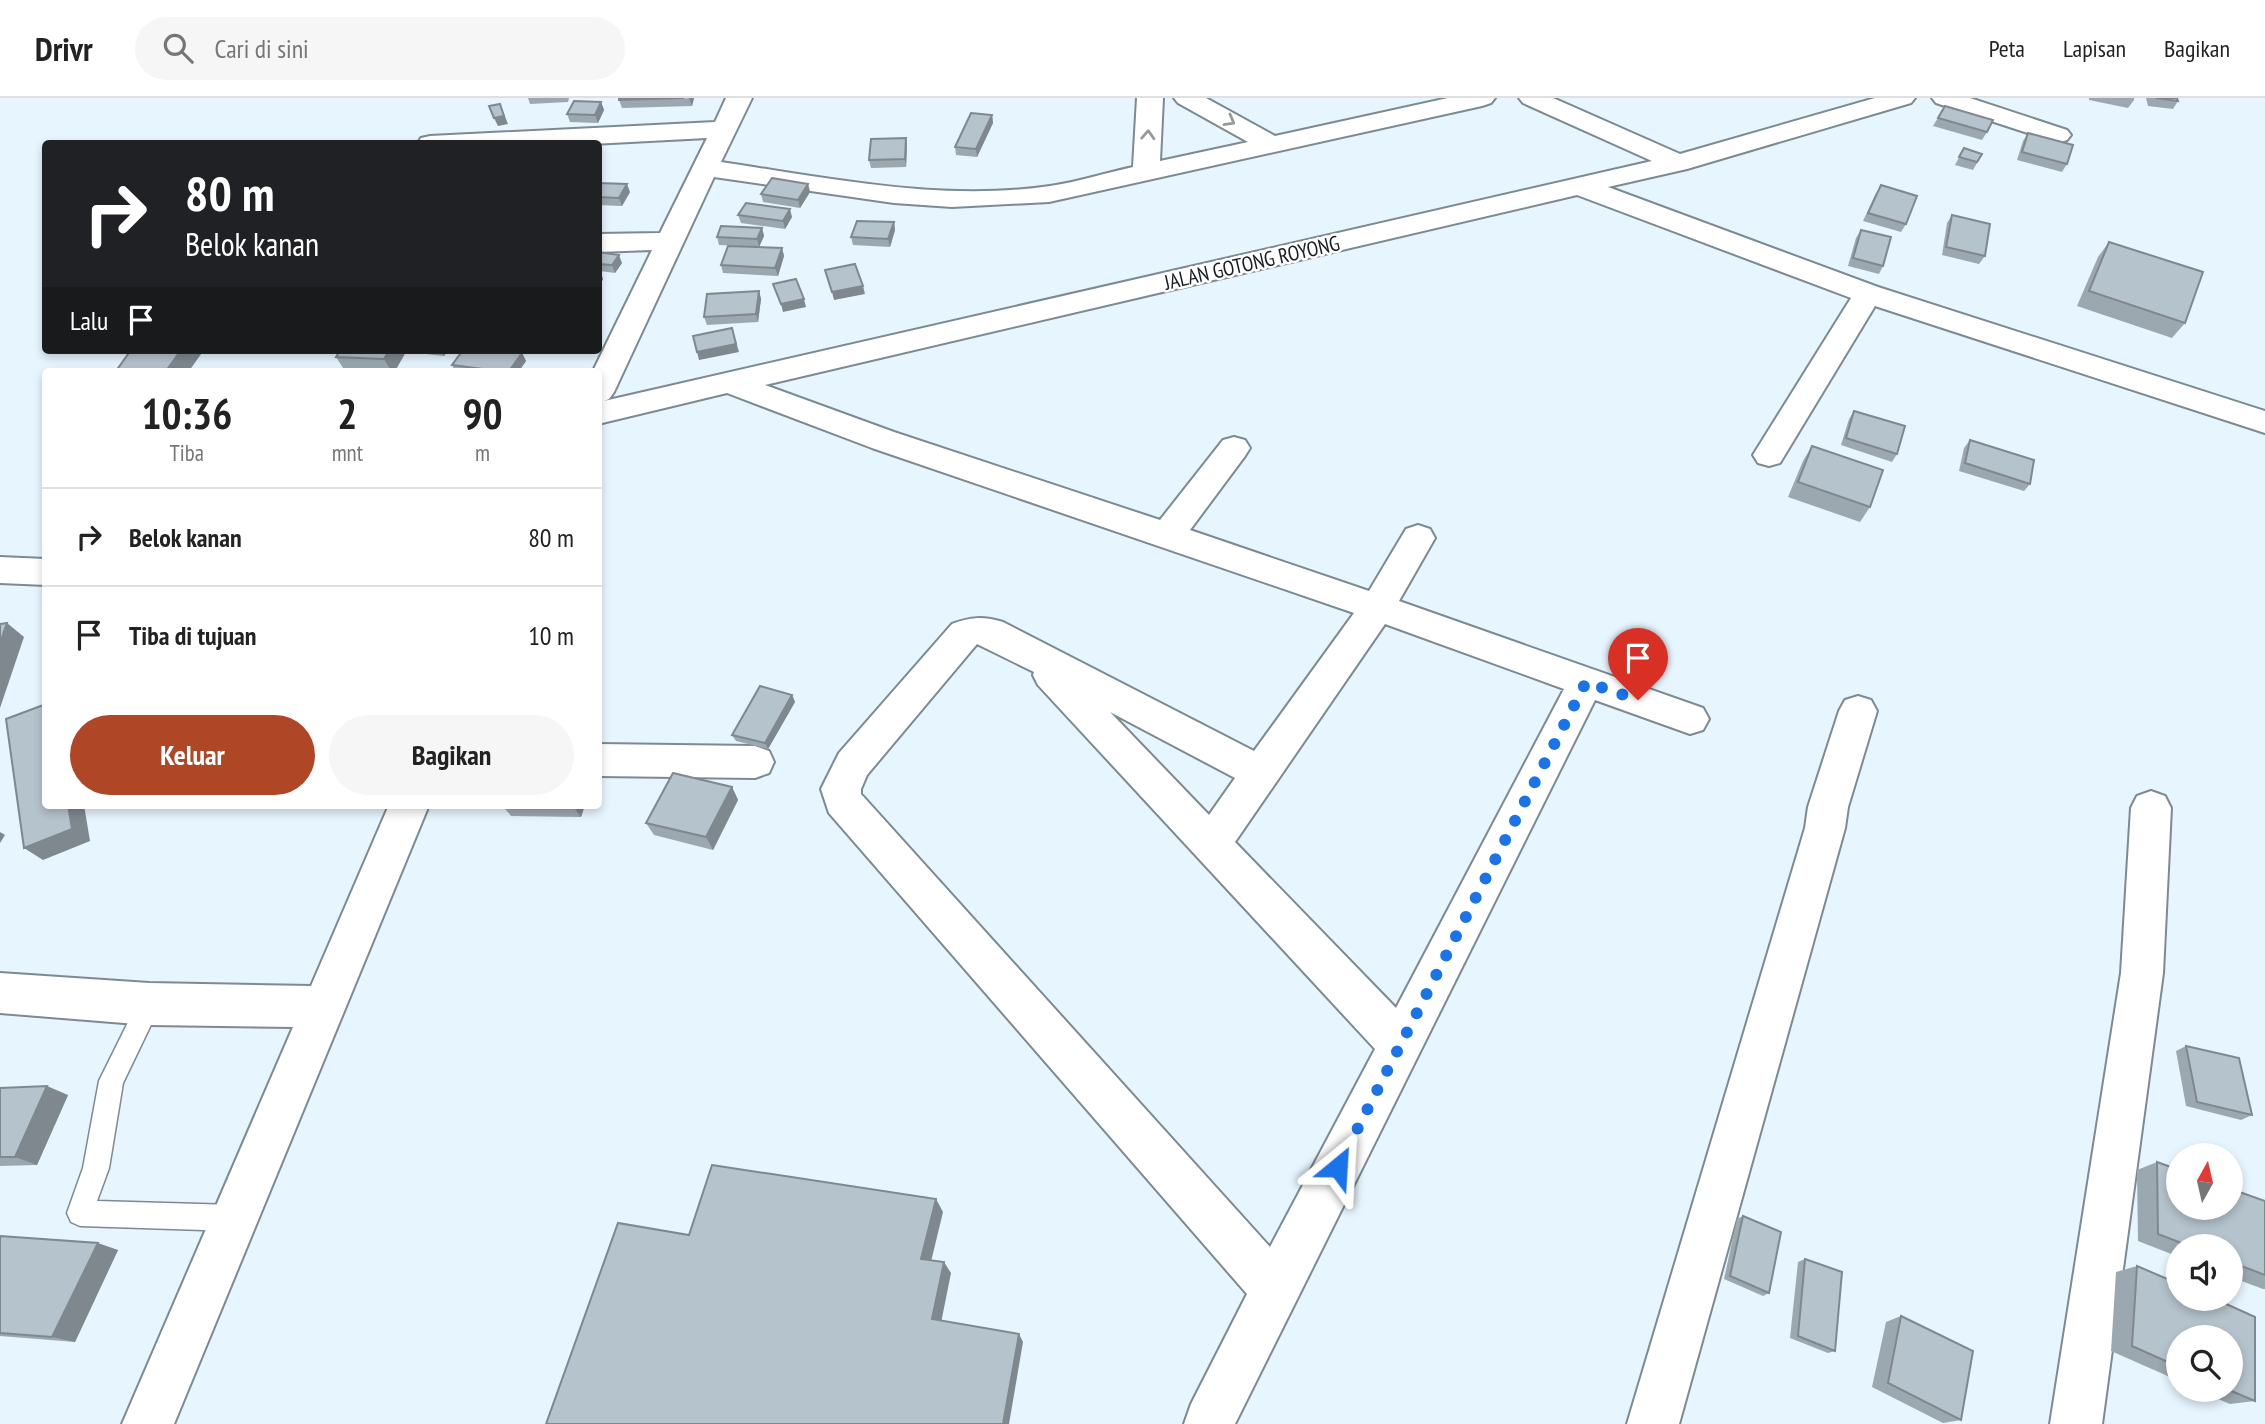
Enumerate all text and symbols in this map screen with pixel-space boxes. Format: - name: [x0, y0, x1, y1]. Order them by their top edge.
- search box: [135, 17, 625, 80]
- text: Drivr: [35, 27, 93, 70]
- icon: search: [159, 29, 197, 67]
- text: Cari di sini: [215, 32, 309, 65]
- text: Peta: [1989, 33, 2025, 64]
- text: Lapisan: [2063, 33, 2126, 64]
- text: Bagikan: [2164, 33, 2230, 64]
- one-way arrow: [1222, 113, 1235, 126]
- one-way arrow: [1141, 129, 1156, 140]
- text: 80 m: [185, 161, 274, 225]
- icon: right: [70, 168, 161, 259]
- text: Belok kanan: [185, 223, 319, 265]
- street label: JALAN GOTONG ROYONG: [1161, 229, 1342, 296]
- icon: arrive: [122, 301, 160, 339]
- text: Lalu: [70, 304, 108, 337]
- text: 10:36: [141, 386, 232, 441]
- text: 2: [337, 386, 357, 441]
- text: 90: [462, 386, 503, 441]
- text: Tiba: [170, 438, 204, 467]
- text: mnt: [332, 438, 363, 467]
- text: m: [475, 438, 490, 467]
- icon: right: [70, 518, 108, 556]
- text: Belok kanan: [129, 521, 242, 554]
- text: 80 m: [528, 521, 574, 554]
- icon: arrive: [70, 616, 108, 654]
- text: Tiba di tujuan: [129, 619, 257, 652]
- text: 10 m: [528, 619, 574, 652]
- pin: [1608, 628, 1668, 700]
- icon: arrive: [1619, 639, 1657, 677]
- button: Keluar: [70, 715, 315, 795]
- button: Bagikan: [329, 715, 574, 795]
- position arrow: [1301, 1130, 1375, 1204]
- north arrow: [2166, 1143, 2244, 1220]
- map controls: [2166, 1143, 2243, 1402]
- button: sound: [2166, 1234, 2243, 1311]
- button: search: [2166, 1325, 2243, 1402]

